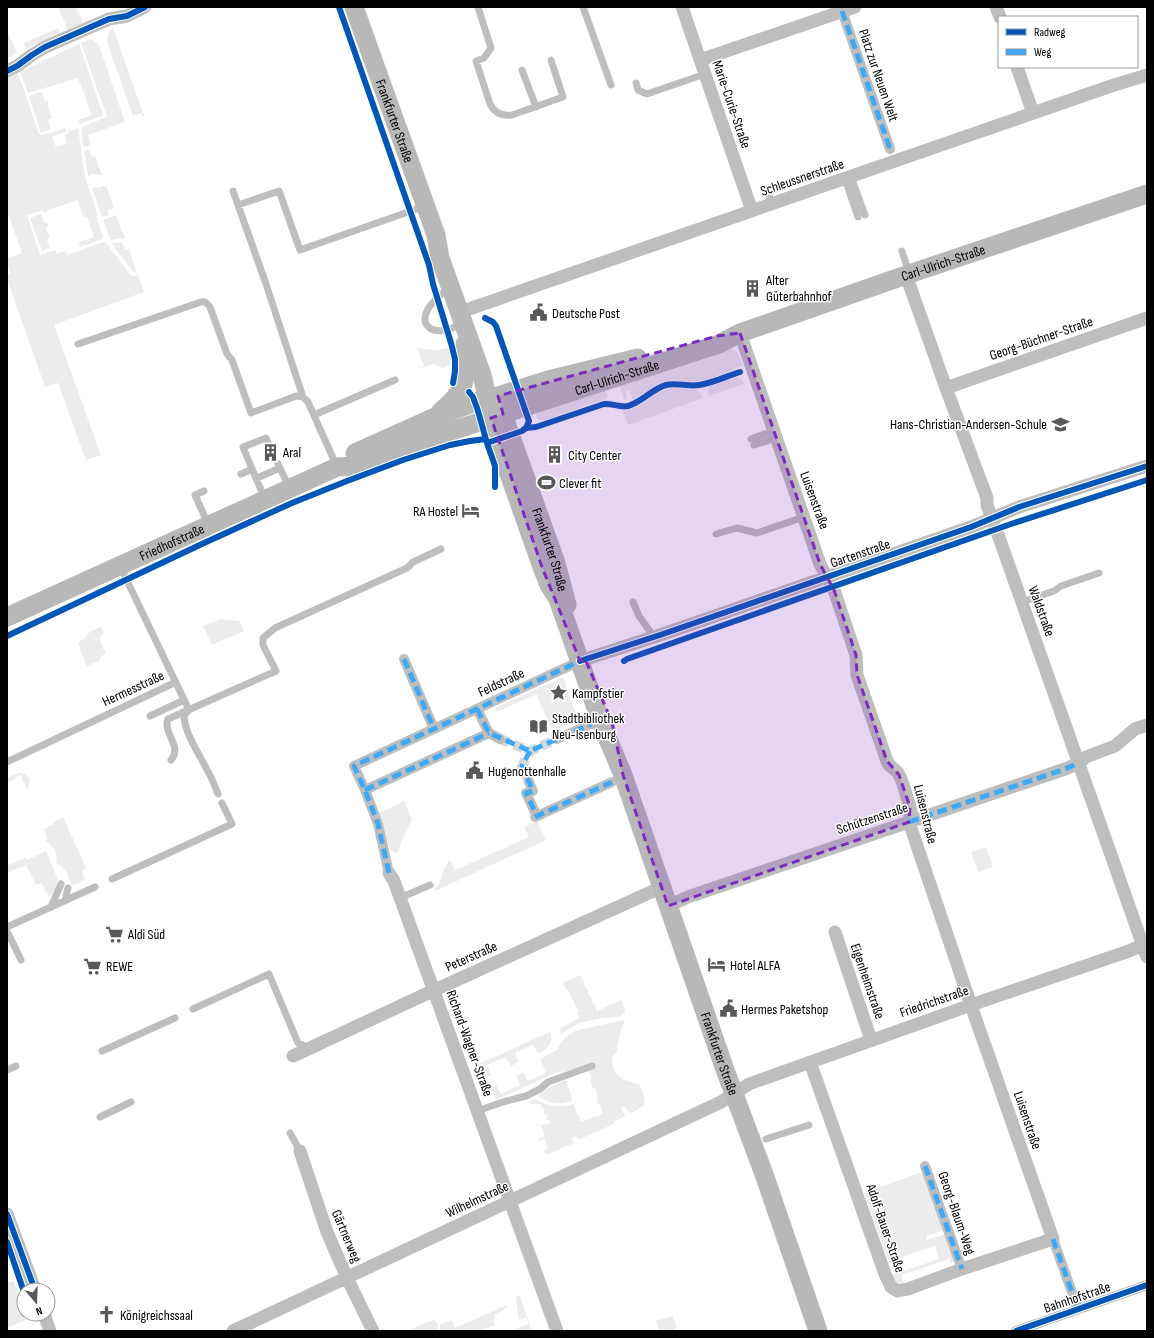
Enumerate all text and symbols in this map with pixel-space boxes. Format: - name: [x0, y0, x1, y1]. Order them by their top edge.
- legend: [998, 16, 1138, 68]
- text: Radweg: [1034, 25, 1066, 40]
- street label: Platz zur Neuen Welt: [855, 27, 902, 124]
- text: Weg: [1034, 45, 1051, 60]
- street label: Marie-Curie-Straße: [709, 58, 755, 150]
- street label: Frankfurter Straße: [372, 77, 417, 165]
- street label: Schleussnerstraße: [758, 155, 846, 200]
- street label: Carl-Ulrich-Straße: [899, 241, 987, 285]
- place label: Alter Güterbahnhof: [765, 272, 833, 305]
- building icon: Alter Güterbahnhof: [743, 278, 763, 298]
- public building icon: Deutsche Post: [529, 303, 549, 323]
- place label: Deutsche Post: [552, 305, 620, 322]
- street label: Georg-Büchner-Straße: [987, 313, 1095, 364]
- street label: Carl-Ulrich-Straße: [573, 356, 661, 399]
- school or university icon: Hans-Christian-Andersen-Schule: [1050, 414, 1070, 434]
- place label: Hans-Christian-Andersen-Schule: [890, 416, 1047, 433]
- building icon: Aral: [260, 442, 280, 462]
- place label: Aral: [282, 444, 301, 461]
- building icon: City Center: [545, 445, 565, 465]
- place label: City Center: [568, 447, 622, 464]
- street label: Luisenstraße: [796, 469, 833, 531]
- sports icon: Clever fit: [536, 473, 556, 493]
- place label: Clever fit: [559, 475, 602, 492]
- hotel icon: RA Hostel: [461, 501, 481, 521]
- place label: RA Hostel: [413, 503, 458, 520]
- street label: Frankfurter Straße: [528, 506, 571, 593]
- street label: Friedhofstraße: [137, 520, 207, 565]
- street label: Gartenstraße: [828, 535, 892, 572]
- street label: Waldstraße: [1025, 584, 1059, 639]
- street label: Feldstraße: [475, 664, 527, 701]
- street label: Hermesstraße: [100, 667, 167, 710]
- place icon: Kampfstier: [549, 683, 569, 703]
- place label: Kampfstier: [572, 685, 624, 702]
- place label: Stadtbibliothek Neu-Isenburg: [552, 710, 625, 743]
- library icon: Stadtbibliothek Neu-Isenburg: [529, 716, 549, 736]
- public building icon: Hugenottenhalle: [465, 761, 485, 781]
- place label: Hugenottenhalle: [488, 763, 566, 780]
- street label: Luisenstraße: [910, 783, 941, 845]
- street label: Schützenstraße: [834, 799, 910, 838]
- supermarket icon: Aldi Süd: [105, 924, 125, 944]
- place label: Aldi Süd: [127, 926, 165, 943]
- street label: Peterstraße: [443, 937, 500, 975]
- street label: Eigenheimstraße: [847, 941, 888, 1021]
- hotel icon: Hotel ALFA: [707, 955, 727, 975]
- supermarket icon: REWE: [83, 956, 103, 976]
- place label: Hotel ALFA: [730, 957, 781, 974]
- place label: REWE: [106, 958, 133, 975]
- street label: Friedrichstraße: [898, 982, 971, 1021]
- street label: Richard-Wagner-Straße: [442, 988, 497, 1099]
- public building icon: Hermes Paketshop: [718, 999, 738, 1019]
- place label: Hermes Paketshop: [741, 1001, 828, 1018]
- street label: Frankfurter Straße: [697, 1010, 742, 1098]
- street label: Luisenstraße: [1010, 1089, 1045, 1151]
- street label: Georg-Blaum-Weg: [934, 1169, 979, 1257]
- street label: Wilhelmstraße: [443, 1177, 511, 1221]
- street label: Adolf-Bauer-Straße: [862, 1181, 909, 1275]
- street label: Gärtnerweg: [328, 1207, 365, 1265]
- street label: Bahnhofstraße: [1042, 1278, 1113, 1317]
- north arrow: [16, 1282, 56, 1322]
- text: N: [34, 1304, 44, 1318]
- church icon: Königreichssaal: [97, 1305, 117, 1325]
- place label: Königreichssaal: [120, 1307, 193, 1324]

